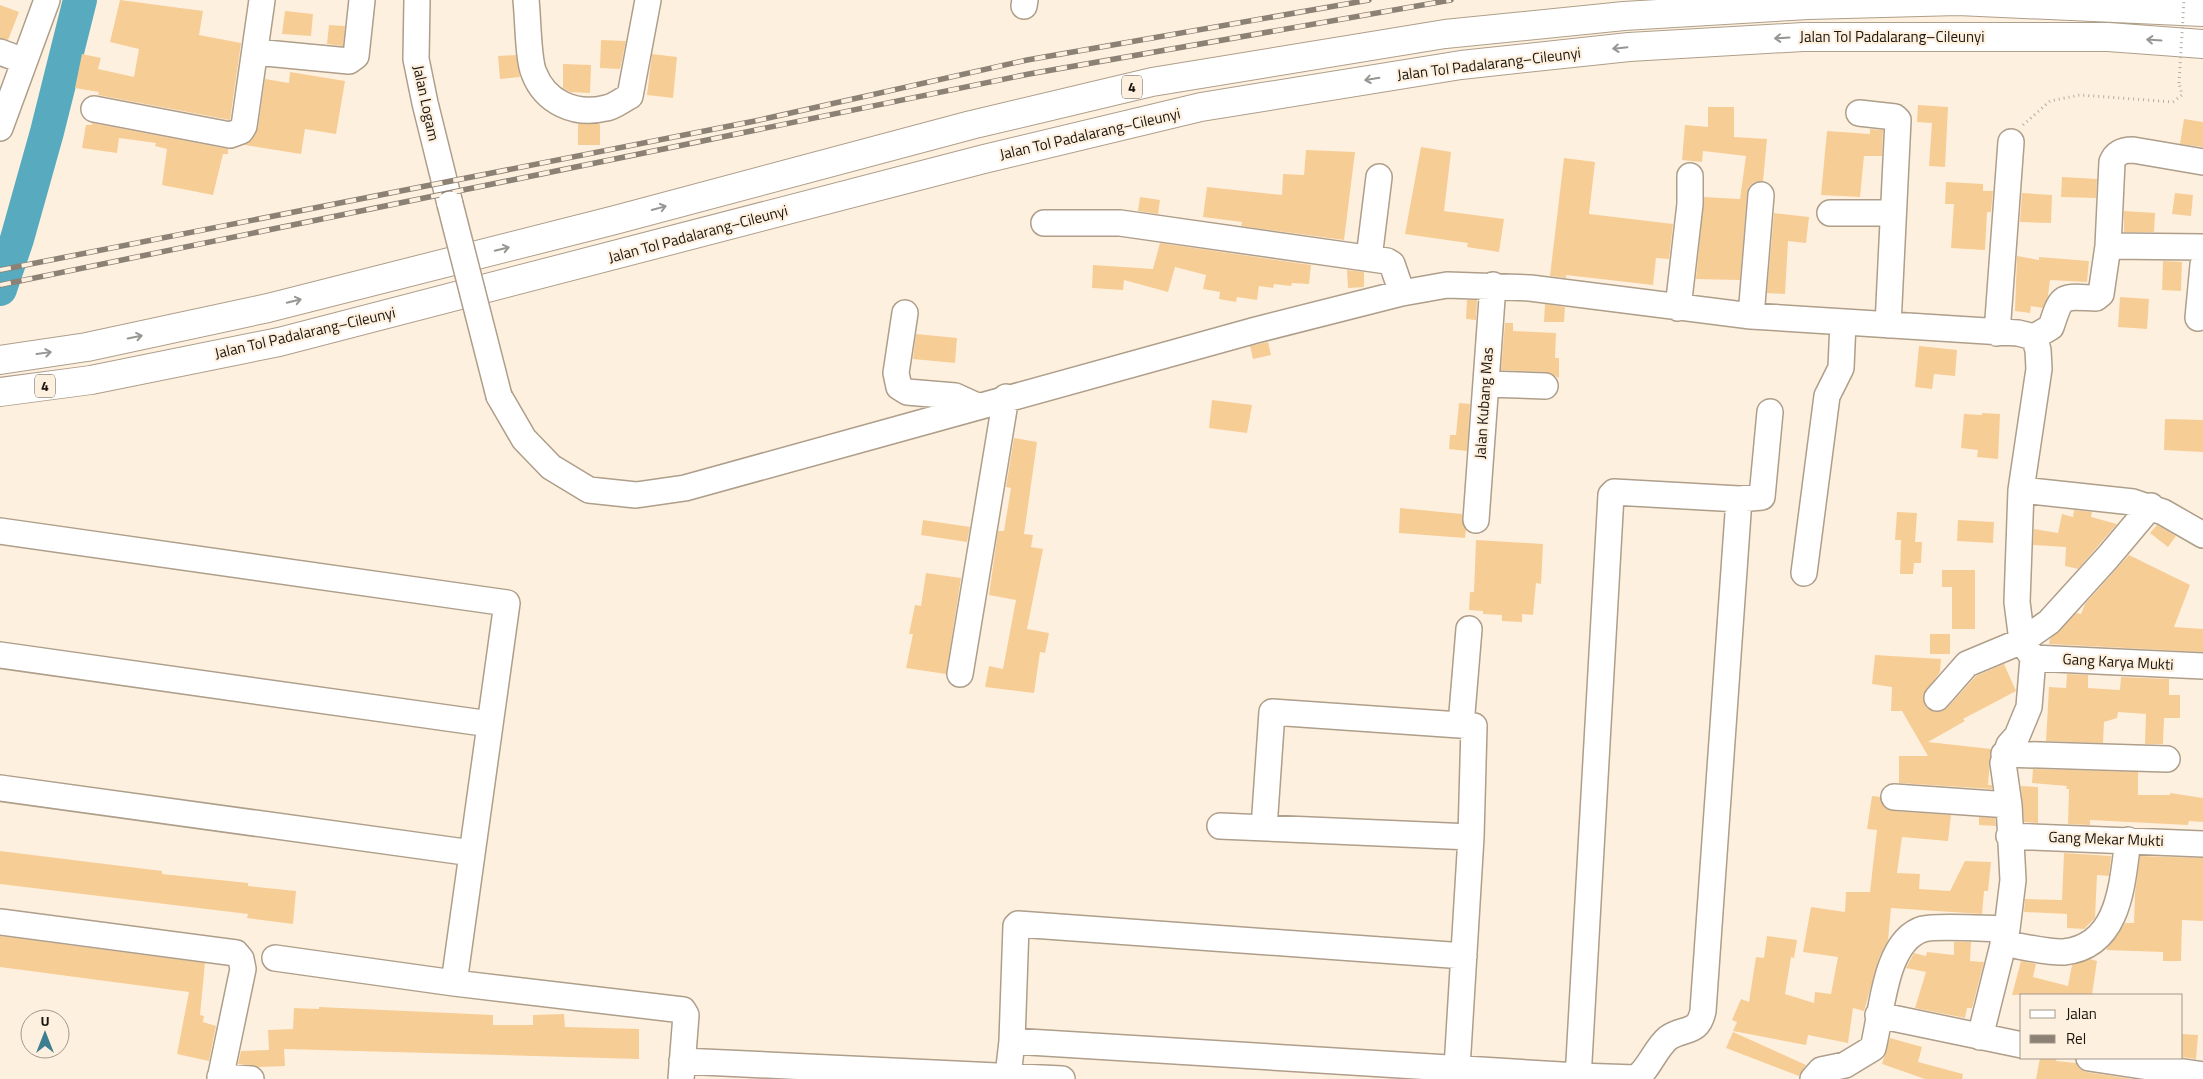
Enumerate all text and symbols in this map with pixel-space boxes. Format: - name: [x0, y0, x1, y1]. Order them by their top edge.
- street label: Jalan Tol Padalarang–Cileunyi: [1800, 25, 1984, 48]
- one-way arrow: [1774, 34, 1790, 43]
- one-way arrow: [2147, 36, 2163, 45]
- street label: Jalan Tol Padalarang–Cileunyi: [1396, 41, 1582, 86]
- one-way arrow: [1612, 43, 1628, 53]
- street label: Jalan Logam: [407, 63, 446, 143]
- road number: 4: [1122, 75, 1142, 98]
- one-way arrow: [1364, 75, 1380, 85]
- street label: Jalan Tol Padalarang–Cileunyi: [997, 102, 1183, 166]
- street label: Jalan Tol Padalarang–Cileunyi: [606, 198, 790, 269]
- one-way arrow: [651, 203, 667, 213]
- one-way arrow: [494, 244, 510, 253]
- one-way arrow: [285, 296, 301, 305]
- street label: Jalan Tol Padalarang–Cileunyi: [212, 301, 398, 365]
- one-way arrow: [127, 332, 143, 341]
- street label: Jalan Kubang Mas: [1468, 346, 1499, 460]
- one-way arrow: [35, 348, 51, 358]
- road number: 4: [35, 374, 55, 398]
- street label: Gang Karya Mukti: [2062, 647, 2174, 676]
- street label: Gang Mekar Mukti: [2048, 825, 2164, 852]
- legend: [2020, 994, 2183, 1059]
- text: Jalan: [2066, 1002, 2097, 1025]
- north arrow: [20, 1009, 70, 1059]
- text: U: [40, 1010, 50, 1031]
- text: Rel: [2066, 1027, 2086, 1050]

